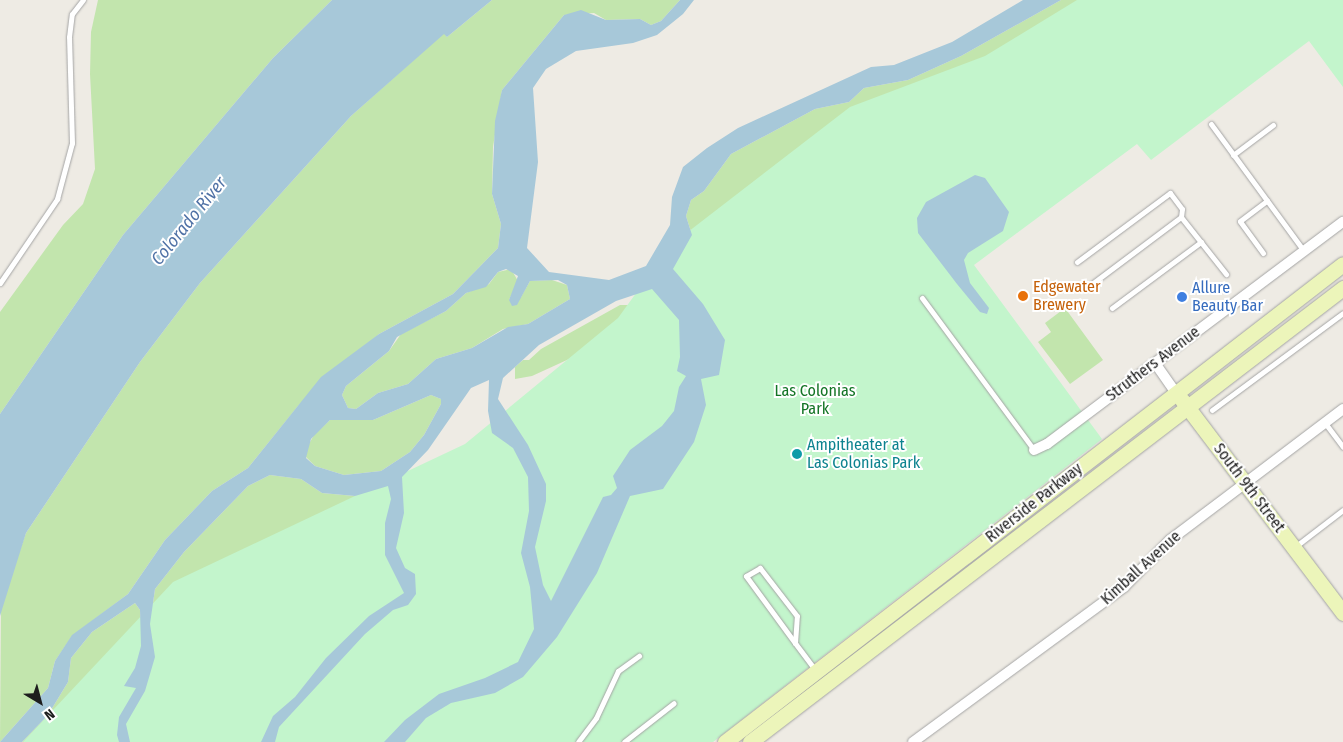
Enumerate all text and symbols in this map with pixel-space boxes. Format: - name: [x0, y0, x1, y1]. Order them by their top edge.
- water label: Colorado River: [147, 172, 231, 270]
- place label: Edgewater Brewery: [1033, 277, 1101, 315]
- place label: Allure Beauty Bar: [1192, 278, 1263, 316]
- marker: Edgewater Brewery: [1017, 290, 1029, 302]
- marker: Allure Beauty Bar: [1176, 291, 1188, 303]
- street label: Struthers Avenue: [1102, 322, 1204, 406]
- park label: Las Colonias Park: [774, 381, 856, 419]
- place label: Ampitheater at Las Colonias Park: [807, 435, 920, 473]
- street label: South 9th Street: [1209, 440, 1289, 536]
- marker: Ampitheater at Las Colonias Park: [791, 448, 803, 460]
- street label: Riverside Parkway: [982, 459, 1086, 547]
- street label: Kimball Avenue: [1097, 527, 1185, 609]
- north arrow: [15, 677, 65, 727]
- text: N: [41, 705, 58, 724]

